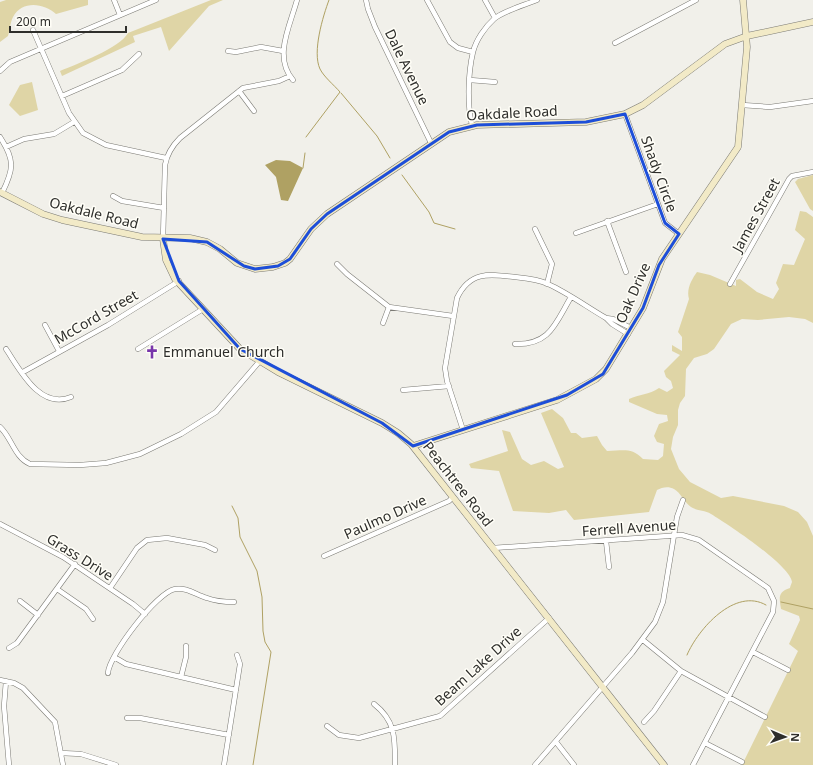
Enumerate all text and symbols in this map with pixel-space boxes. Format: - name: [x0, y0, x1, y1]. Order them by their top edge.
- scale bar: [10, 8, 126, 34]
- text: 200 m: [16, 13, 51, 30]
- street label: Dale Avenue: [381, 26, 434, 108]
- street label: Oakdale Road: [466, 101, 558, 124]
- street label: Shady Circle: [637, 133, 682, 215]
- street label: James Street: [726, 174, 784, 257]
- street label: Oakdale Road: [47, 192, 141, 233]
- street label: Oak Drive: [611, 259, 654, 326]
- street label: McCord Street: [50, 285, 141, 348]
- place label: Emmanuel Church: [163, 342, 284, 361]
- church icon: Emmanuel Church: [144, 344, 160, 360]
- street label: Peachtree Road: [419, 437, 498, 530]
- street label: Paulmo Drive: [341, 490, 429, 543]
- street label: Ferrell Avenue: [581, 515, 677, 540]
- street label: Grass Drive: [43, 529, 117, 585]
- street label: Beam Lake Drive: [430, 622, 525, 710]
- north arrow: [765, 717, 805, 757]
- text: N: [788, 733, 803, 742]

